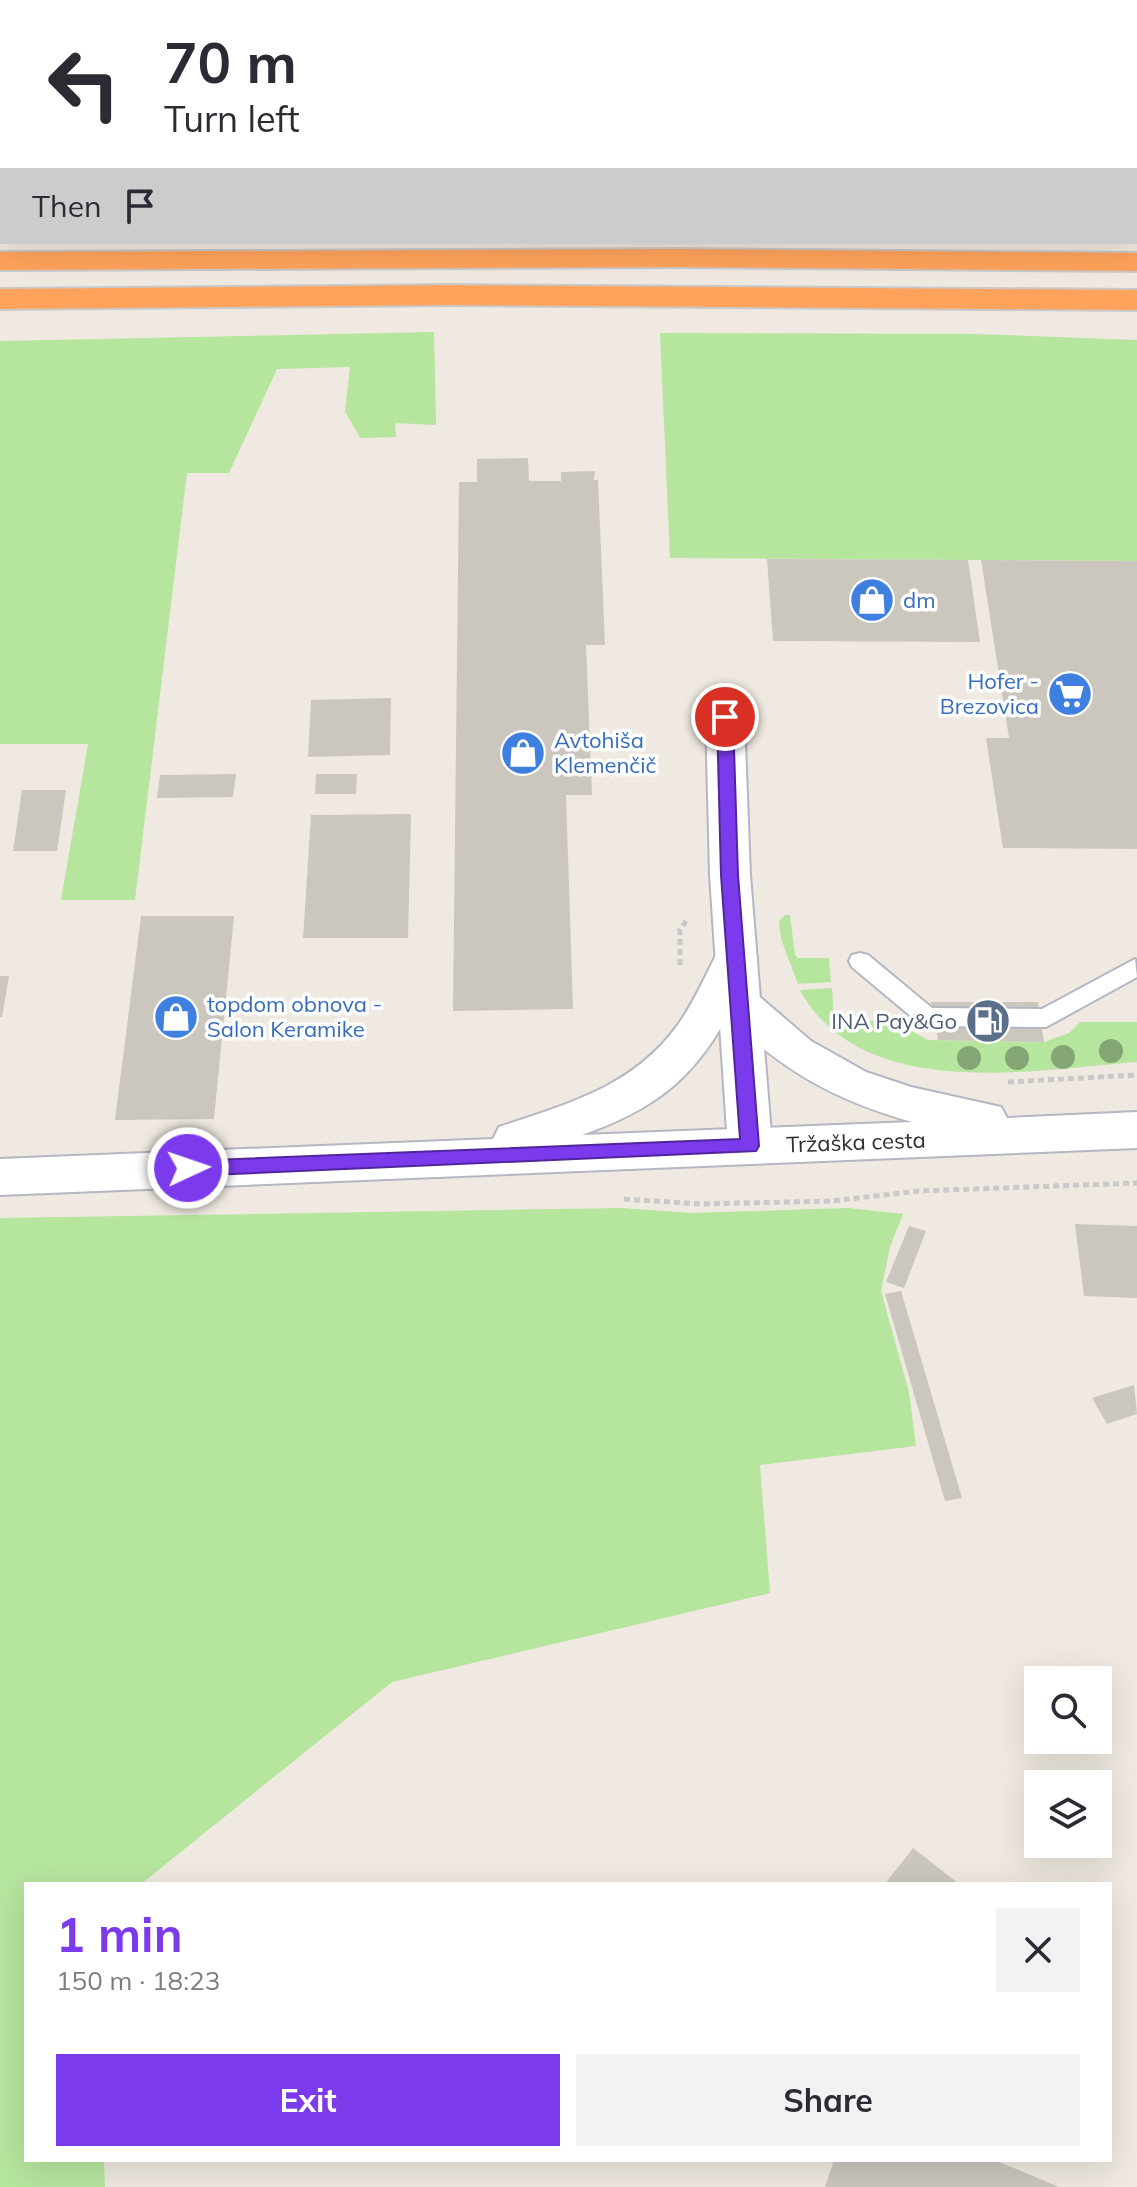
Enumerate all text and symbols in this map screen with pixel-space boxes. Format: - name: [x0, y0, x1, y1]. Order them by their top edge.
- text: 70 m: [164, 27, 297, 97]
- icon: left: [32, 32, 136, 136]
- text: Turn left: [164, 96, 300, 141]
- icon: arrive: [118, 184, 162, 228]
- text: Then: [32, 187, 102, 225]
- shop icon: dm: [848, 576, 896, 624]
- place label: dm: [903, 586, 936, 614]
- place label: Hofer - Brezovica: [940, 667, 1039, 720]
- supermarket icon: Hofer - Brezovica: [1046, 670, 1094, 718]
- pin: [691, 683, 759, 751]
- icon: arrive: [703, 695, 747, 739]
- place label: Avtohiša Klemenčič: [554, 726, 656, 779]
- shop icon: Avtohiša Klemenčič: [499, 729, 547, 777]
- place label: topdom obnova - Salon Keramike: [207, 990, 382, 1043]
- shop icon: topdom obnova - Salon Keramike: [152, 993, 200, 1041]
- fuel station icon: INA Pay&Go: [964, 997, 1012, 1045]
- place label: INA Pay&Go: [831, 1007, 957, 1035]
- position arrow: [146, 1126, 230, 1210]
- street label: Tržaška cesta: [786, 1126, 926, 1158]
- map controls: [1024, 1666, 1112, 1858]
- button: search: [1024, 1666, 1112, 1754]
- button: layers: [1024, 1770, 1112, 1858]
- text: 1 min: [56, 1904, 183, 1964]
- button: close: [996, 1908, 1080, 1992]
- text: 150 m · 18:23: [56, 1964, 220, 1997]
- button: Exit: [56, 2054, 560, 2146]
- button: Share: [576, 2054, 1080, 2146]

